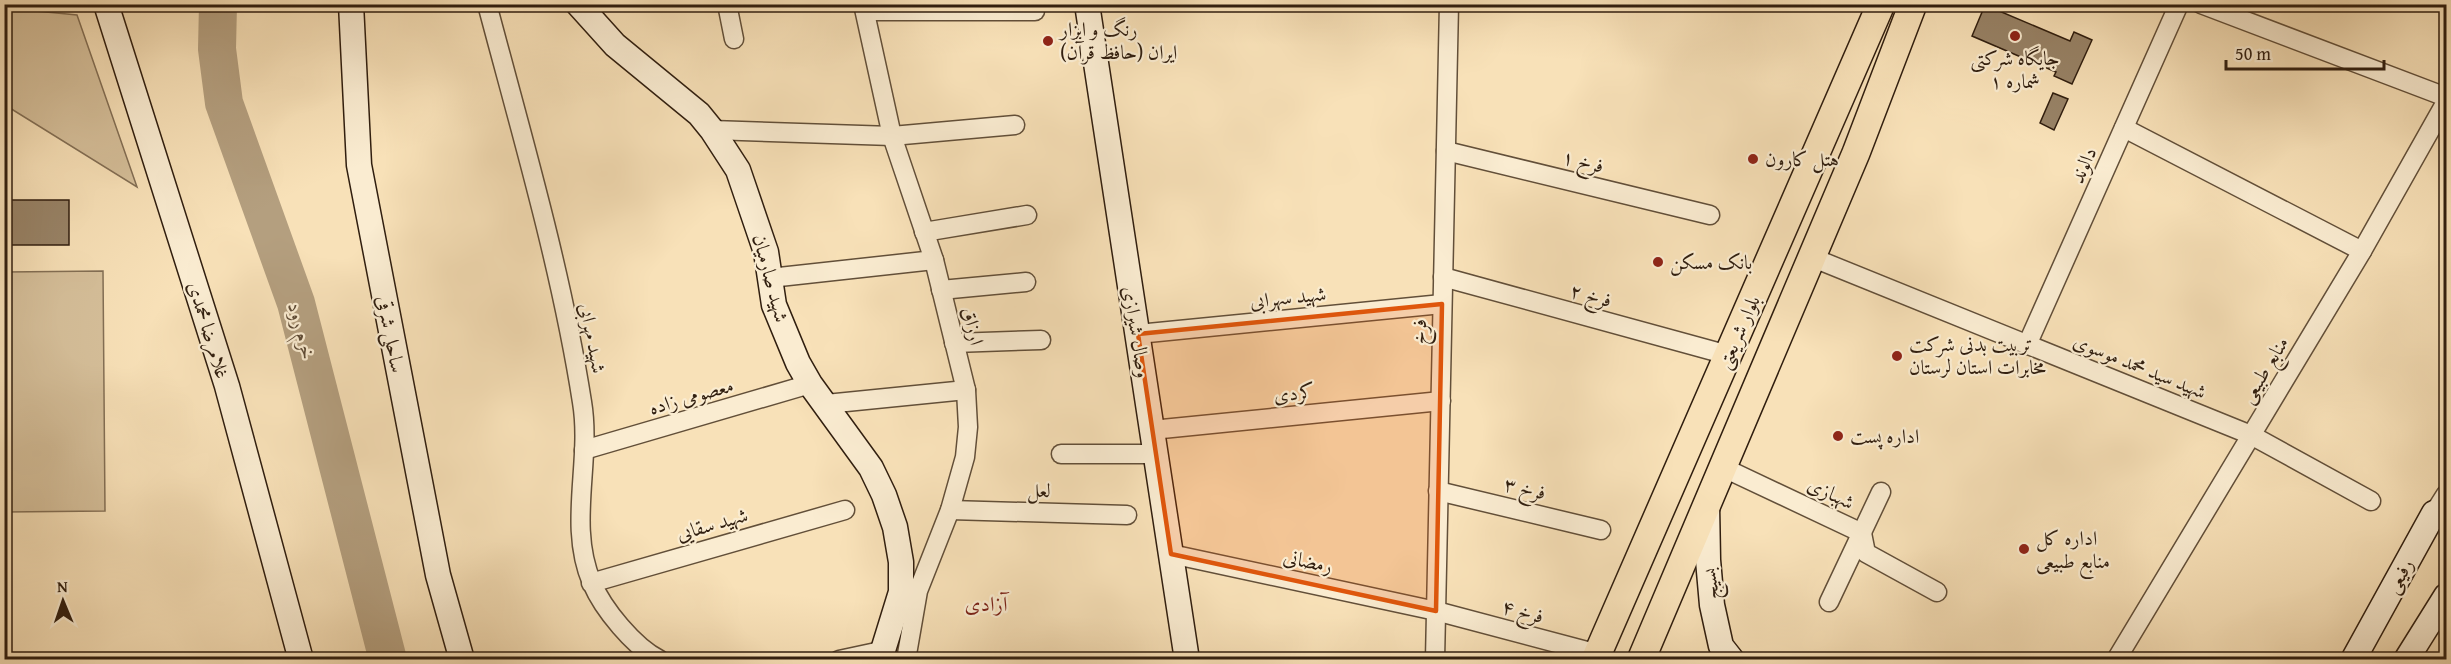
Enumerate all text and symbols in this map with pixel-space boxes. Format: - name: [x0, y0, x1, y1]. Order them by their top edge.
- place label: رنگ و ابزار ایران (حافظ قرآن): [1058, 14, 1177, 66]
- marker: جایگاه شرکتی شماره ۱: [2008, 29, 2022, 43]
- scale bar: [2226, 33, 2384, 71]
- marker: رنگ و ابزار ایران (حافظ قرآن): [1041, 34, 1055, 48]
- text: 50 m: [2235, 40, 2271, 67]
- place label: جایگاه شرکتی شماره ۱: [1970, 43, 2060, 95]
- street label: فرخ ۱: [1558, 141, 1607, 184]
- street label: دالوند: [2062, 142, 2103, 187]
- place label: هتل کارون: [1765, 144, 1839, 174]
- marker: هتل کارون: [1746, 152, 1760, 166]
- street label: شهید صارمیان: [746, 231, 797, 325]
- place label: بانک مسکن: [1670, 247, 1752, 276]
- marker: بانک مسکن: [1651, 255, 1665, 269]
- street label: فرخ ۲: [1566, 275, 1615, 318]
- street label: غلامرضا محمدی: [181, 278, 238, 382]
- street label: شهید سهرابی: [1248, 278, 1328, 316]
- street label: وصال شیرازی: [1116, 284, 1159, 380]
- street label: بلوار شریعتی: [1708, 290, 1768, 374]
- street label: ساحلی شرقی: [369, 293, 413, 375]
- water label: خرم رود: [277, 299, 325, 364]
- street label: شهید مهرابی: [571, 300, 615, 376]
- street label: ارزاق: [955, 304, 992, 348]
- street label: فرخ: [1404, 319, 1437, 345]
- street label: شهید سید محمد موسوی: [2069, 326, 2211, 405]
- place label: تربیت بدنی شرکت مخابرات استان لرستان: [1909, 329, 2046, 381]
- street label: منابع طبیعی: [2232, 331, 2298, 411]
- marker: تربیت بدنی شرکت مخابرات استان لرستان: [1890, 349, 1904, 363]
- street label: معصومی زاده: [645, 370, 737, 421]
- street label: کردی: [1272, 376, 1316, 409]
- place label: اداره پست: [1850, 421, 1919, 450]
- marker: اداره پست: [1831, 429, 1845, 443]
- street label: فرخ ۳: [1500, 469, 1549, 510]
- street label: شهبازی: [1803, 469, 1859, 516]
- street label: لعل: [1027, 475, 1051, 505]
- street label: شهید سقایی: [673, 500, 751, 548]
- place label: اداره کل منابع طبیعی: [2036, 523, 2110, 579]
- street label: رمضانی: [1281, 541, 1335, 580]
- marker: اداره کل منابع طبیعی: [2017, 542, 2031, 556]
- street label: رفیعی: [2377, 553, 2420, 599]
- street label: بسیج: [1693, 566, 1730, 601]
- north arrow: [33, 571, 93, 631]
- text: N: [57, 574, 69, 598]
- district label: آزادی: [965, 588, 1010, 619]
- street label: فرخ ۴: [1498, 591, 1547, 634]

